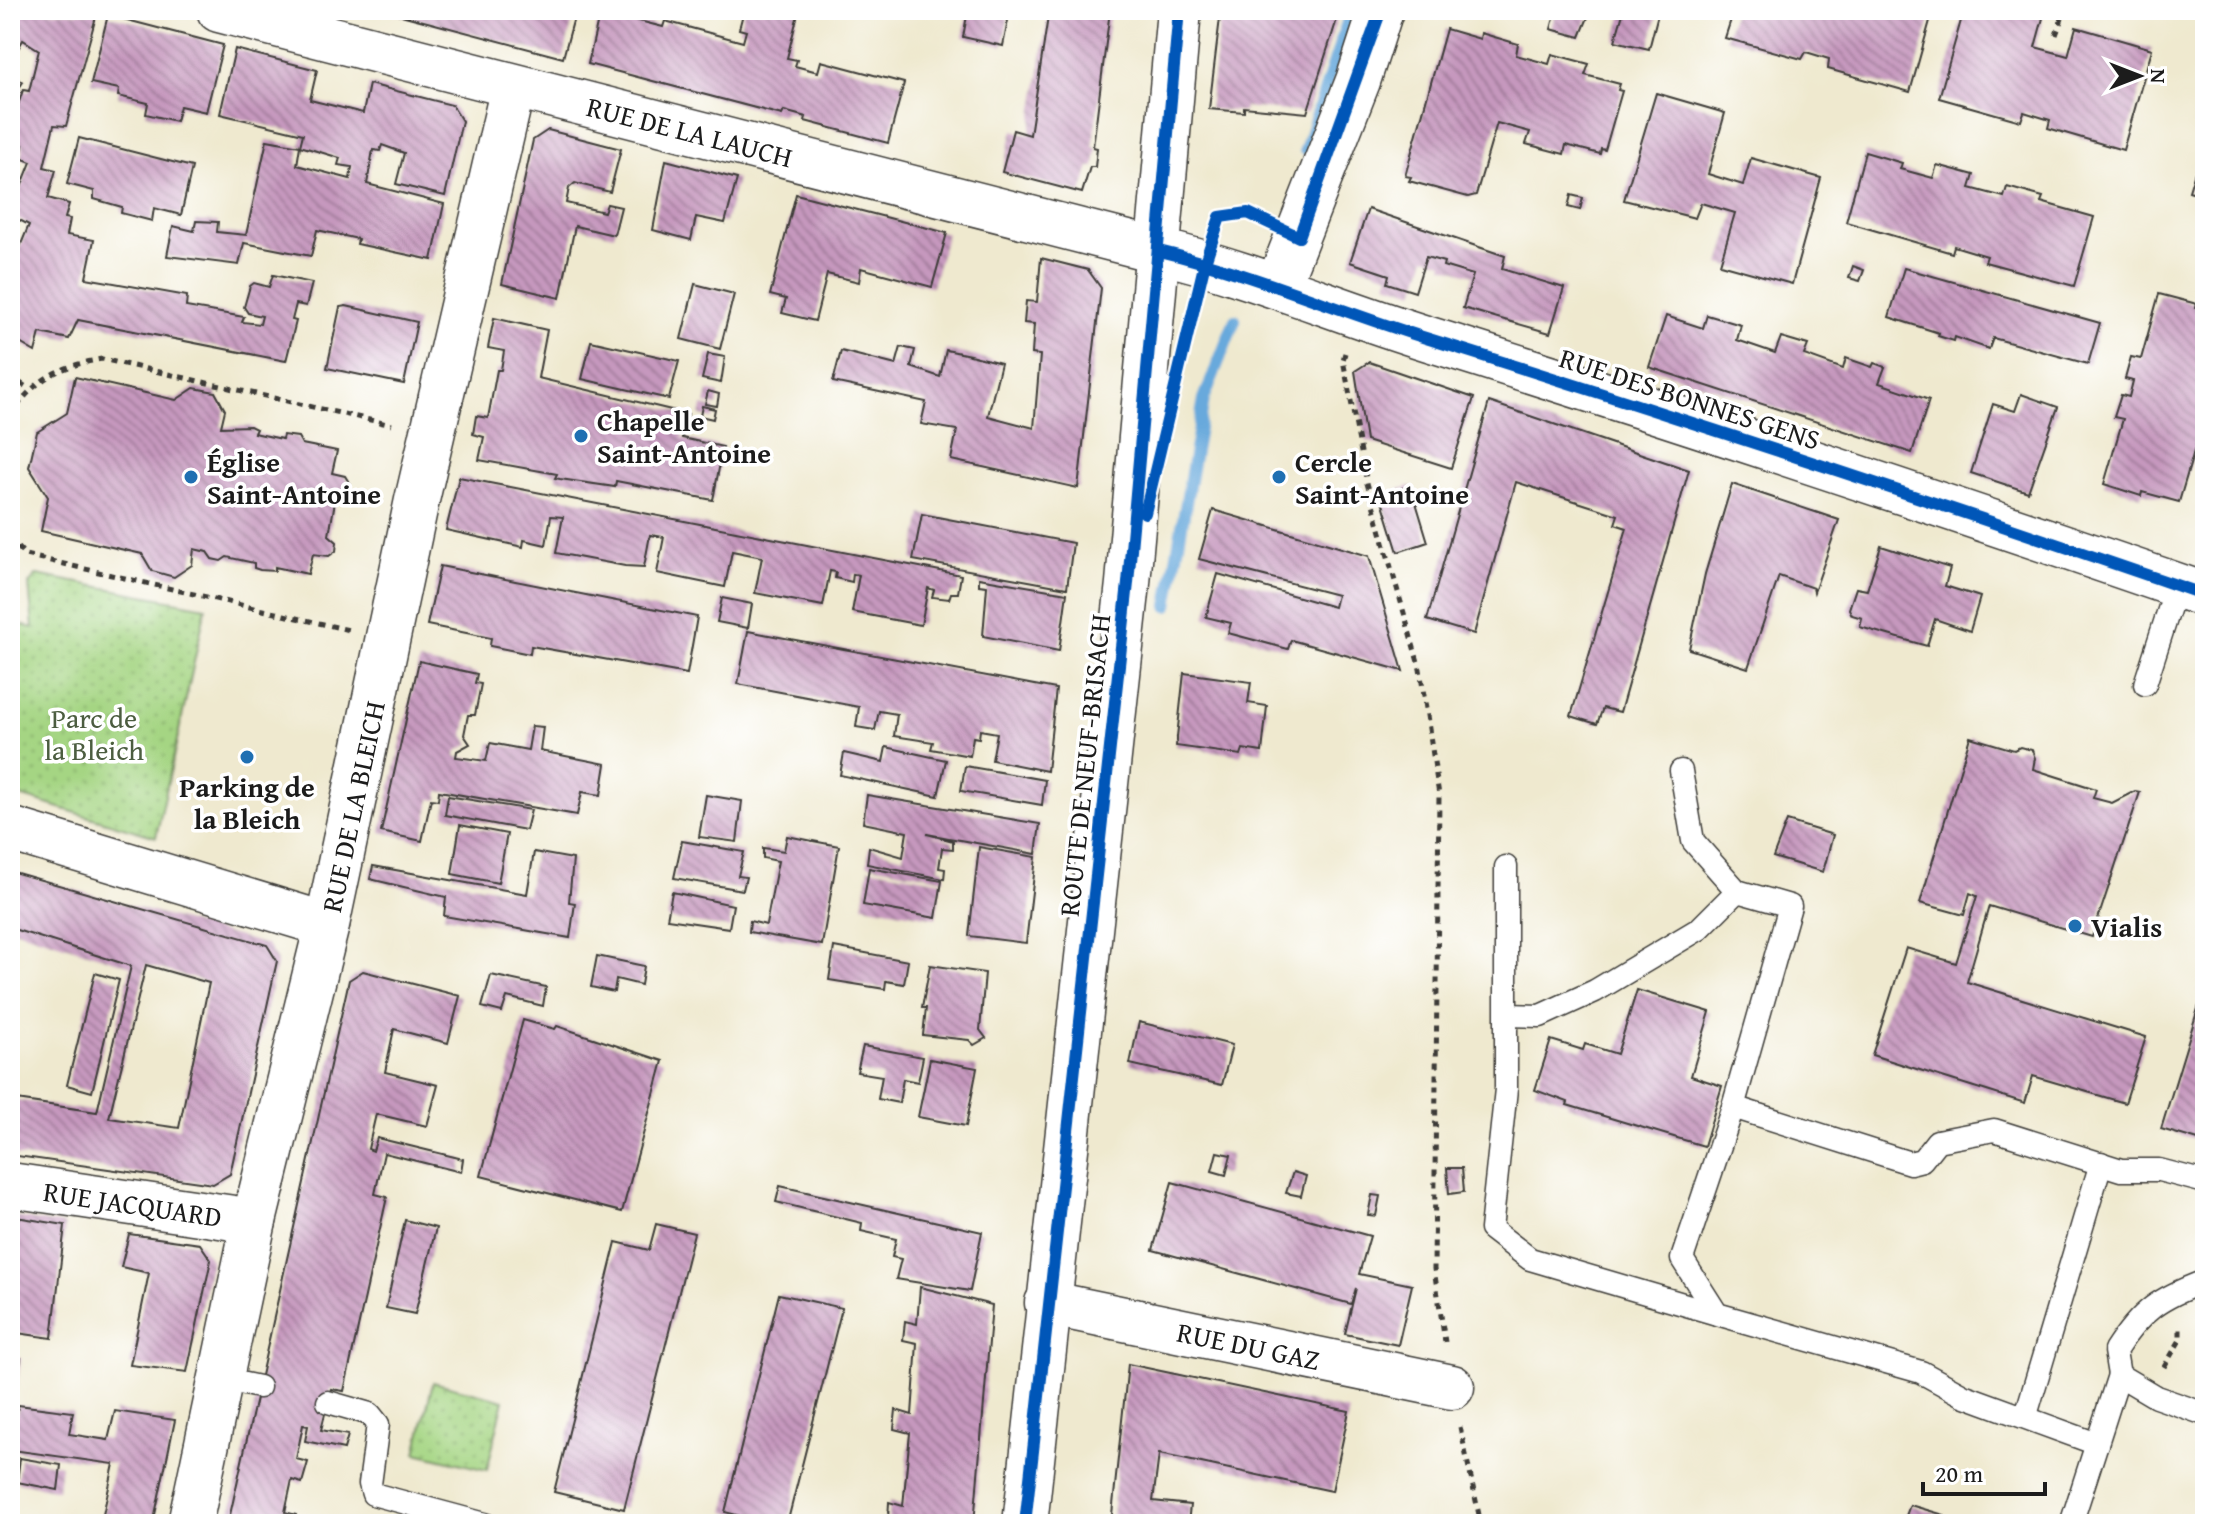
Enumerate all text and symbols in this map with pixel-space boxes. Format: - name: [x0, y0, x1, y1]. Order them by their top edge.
- north arrow: [2099, 36, 2179, 116]
- text: N: [2143, 69, 2175, 84]
- street label: RUE DE LA LAUCH: [583, 85, 797, 177]
- street label: RUE DES BONNES GENS: [1554, 336, 1826, 460]
- place label: Chapelle Saint-Antoine: [597, 400, 771, 473]
- marker: Chapelle Saint-Antoine: [572, 427, 590, 445]
- place label: Église Saint-Antoine: [207, 441, 381, 514]
- place label: Cercle Saint-Antoine: [1295, 441, 1469, 514]
- marker: Église Saint-Antoine: [182, 468, 200, 486]
- marker: Cercle Saint-Antoine: [1270, 468, 1288, 486]
- street label: ROUTE DE NEUF-BRISACH: [1048, 612, 1120, 918]
- park label: Parc de la Bleich: [44, 697, 144, 770]
- street label: RUE DE LA BLEICH: [310, 697, 395, 916]
- marker: Parking de la Bleich: [238, 748, 256, 766]
- place label: Parking de la Bleich: [179, 766, 315, 839]
- place label: Vialis: [2091, 906, 2162, 947]
- marker: Vialis: [2066, 917, 2084, 935]
- street label: RUE JACQUARD: [41, 1170, 225, 1236]
- street label: RUE DU GAZ: [1174, 1310, 1324, 1380]
- scale bar: [1923, 1446, 2045, 1496]
- text: 20 m: [1935, 1456, 1983, 1491]

